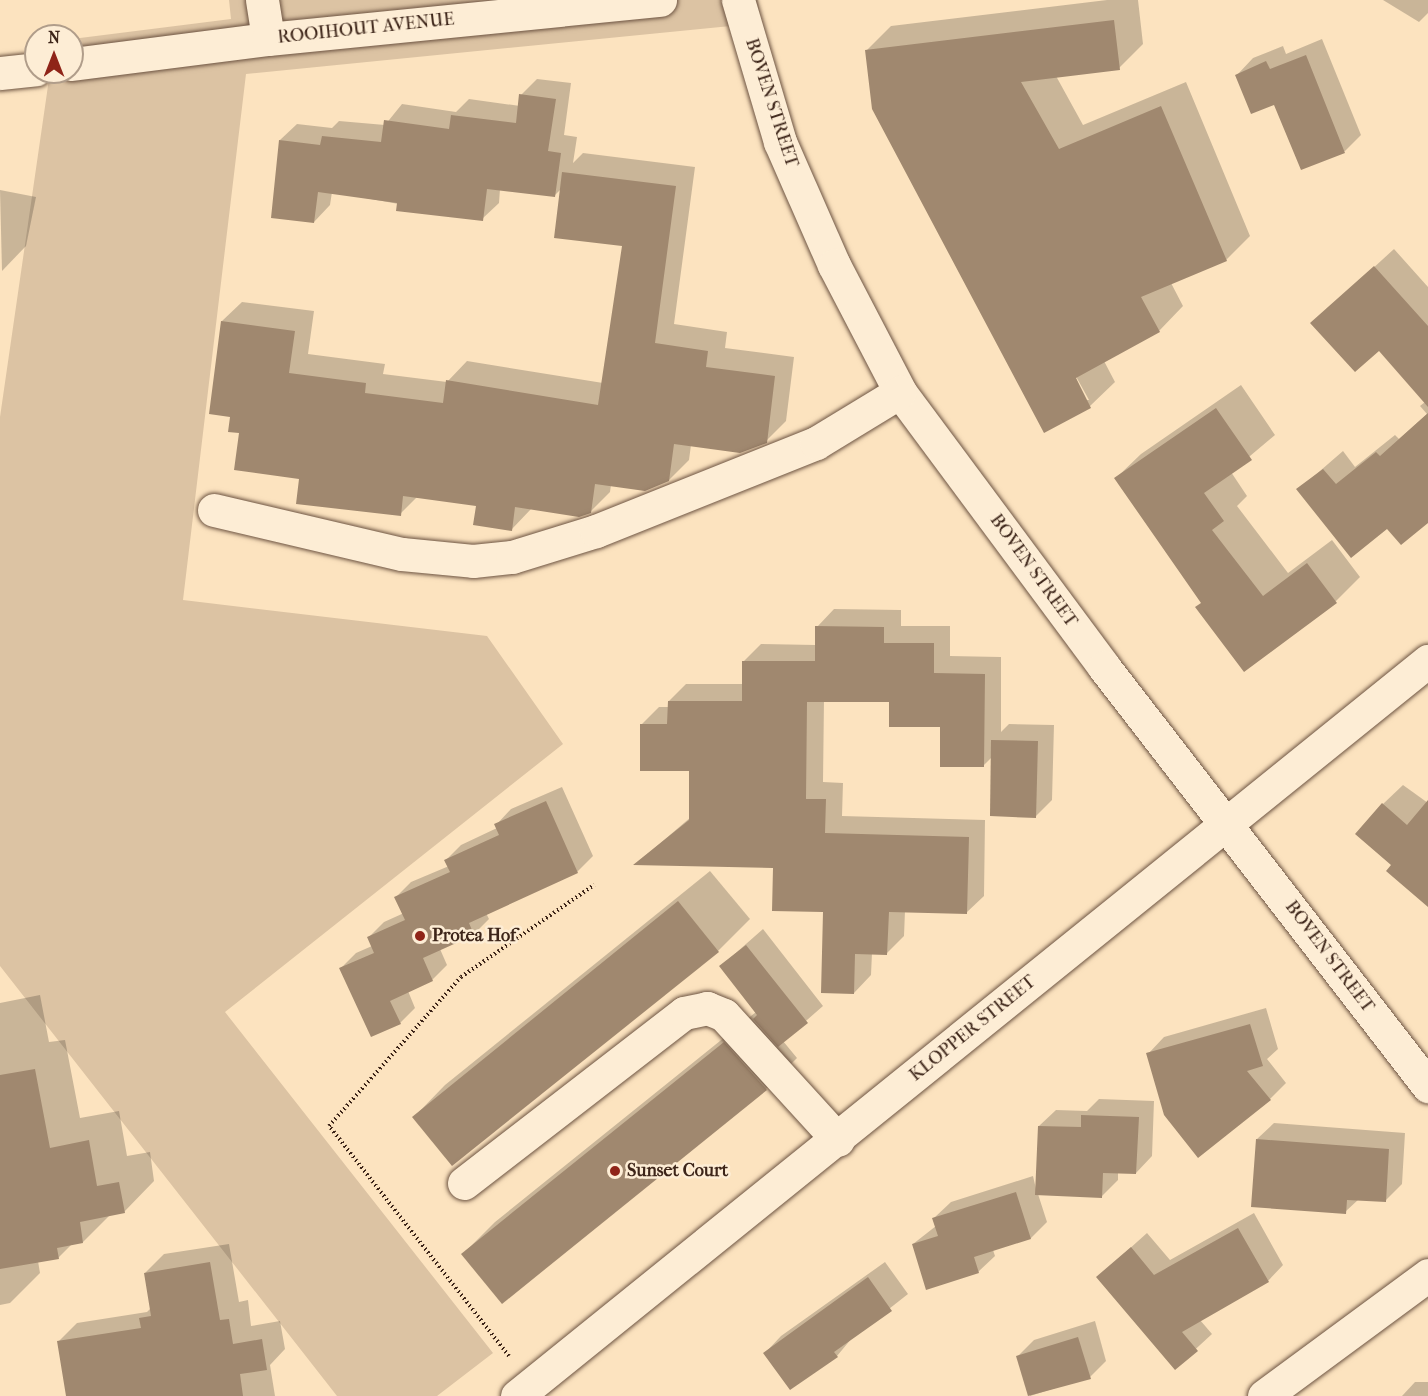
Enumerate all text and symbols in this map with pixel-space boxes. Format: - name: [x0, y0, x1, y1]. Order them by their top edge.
- street label: ROOIHOUT AVENUE: [277, 9, 455, 49]
- north arrow: [24, 24, 84, 84]
- text: N: [48, 28, 60, 47]
- street label: BOVEN STREET: [740, 36, 802, 170]
- street label: BOVEN STREET: [985, 510, 1081, 632]
- street label: BOVEN STREET: [1280, 897, 1378, 1017]
- place label: Protea Hof: [432, 925, 516, 947]
- marker: Protea Hof: [413, 929, 427, 943]
- street label: KLOPPER STREET: [906, 972, 1040, 1086]
- place label: Sunset Court: [627, 1160, 728, 1182]
- marker: Sunset Court: [608, 1164, 622, 1178]

